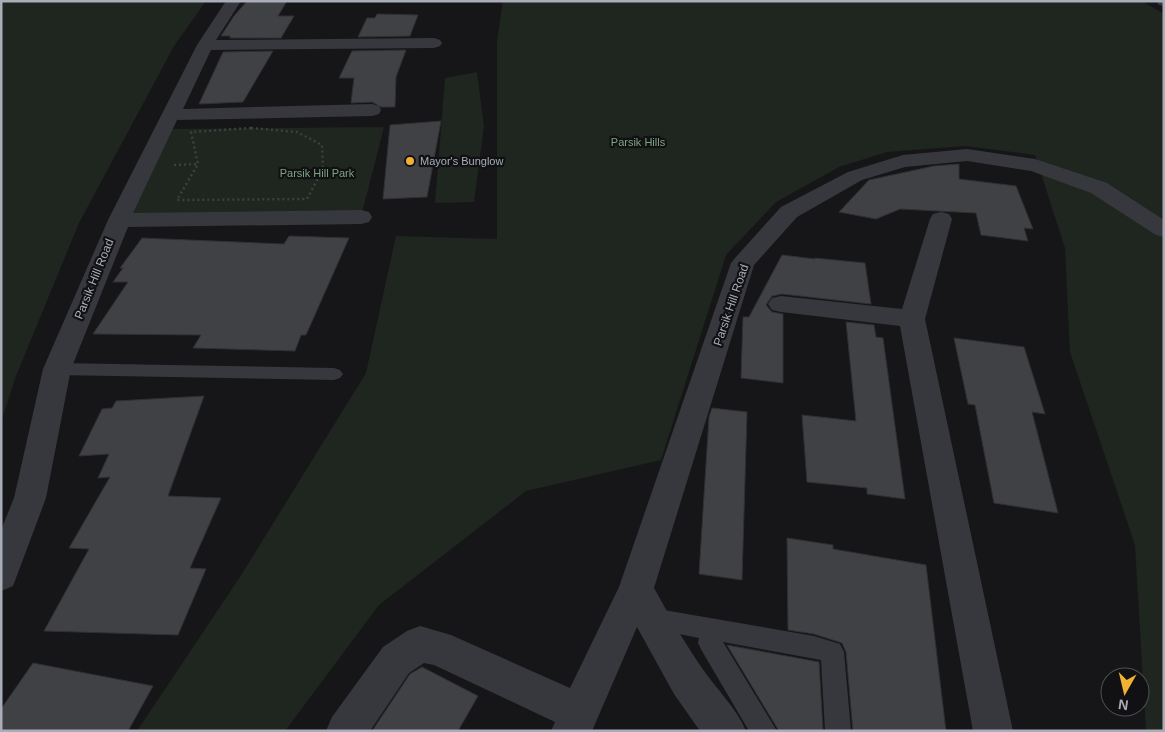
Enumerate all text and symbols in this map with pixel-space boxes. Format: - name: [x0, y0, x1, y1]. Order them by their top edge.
- park label: Parsik Hills: [611, 136, 666, 148]
- marker: Mayor's Bunglow: [404, 155, 416, 167]
- place label: Mayor's Bunglow: [420, 155, 503, 167]
- park label: Parsik Hill Park: [280, 167, 355, 179]
- street label: Parsik Hill Road: [72, 237, 116, 321]
- street label: Parsik Hill Road: [710, 262, 752, 348]
- north arrow: [1100, 667, 1150, 717]
- text: N: [1117, 696, 1129, 714]

